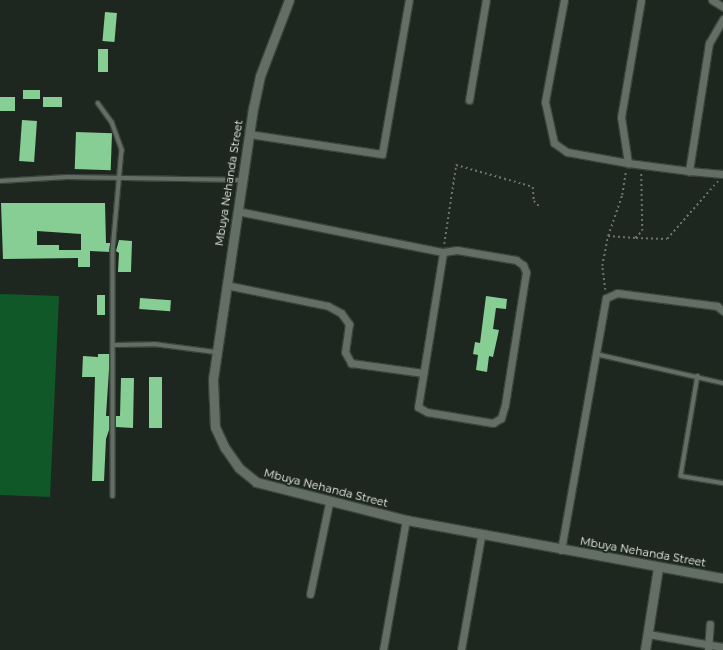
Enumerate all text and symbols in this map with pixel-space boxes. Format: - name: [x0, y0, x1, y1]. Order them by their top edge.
- street label: Mbuya Nehanda Street: [213, 119, 245, 247]
- street label: Mbuya Nehanda Street: [263, 466, 389, 510]
- street label: Mbuya Nehanda Street: [579, 534, 707, 570]

